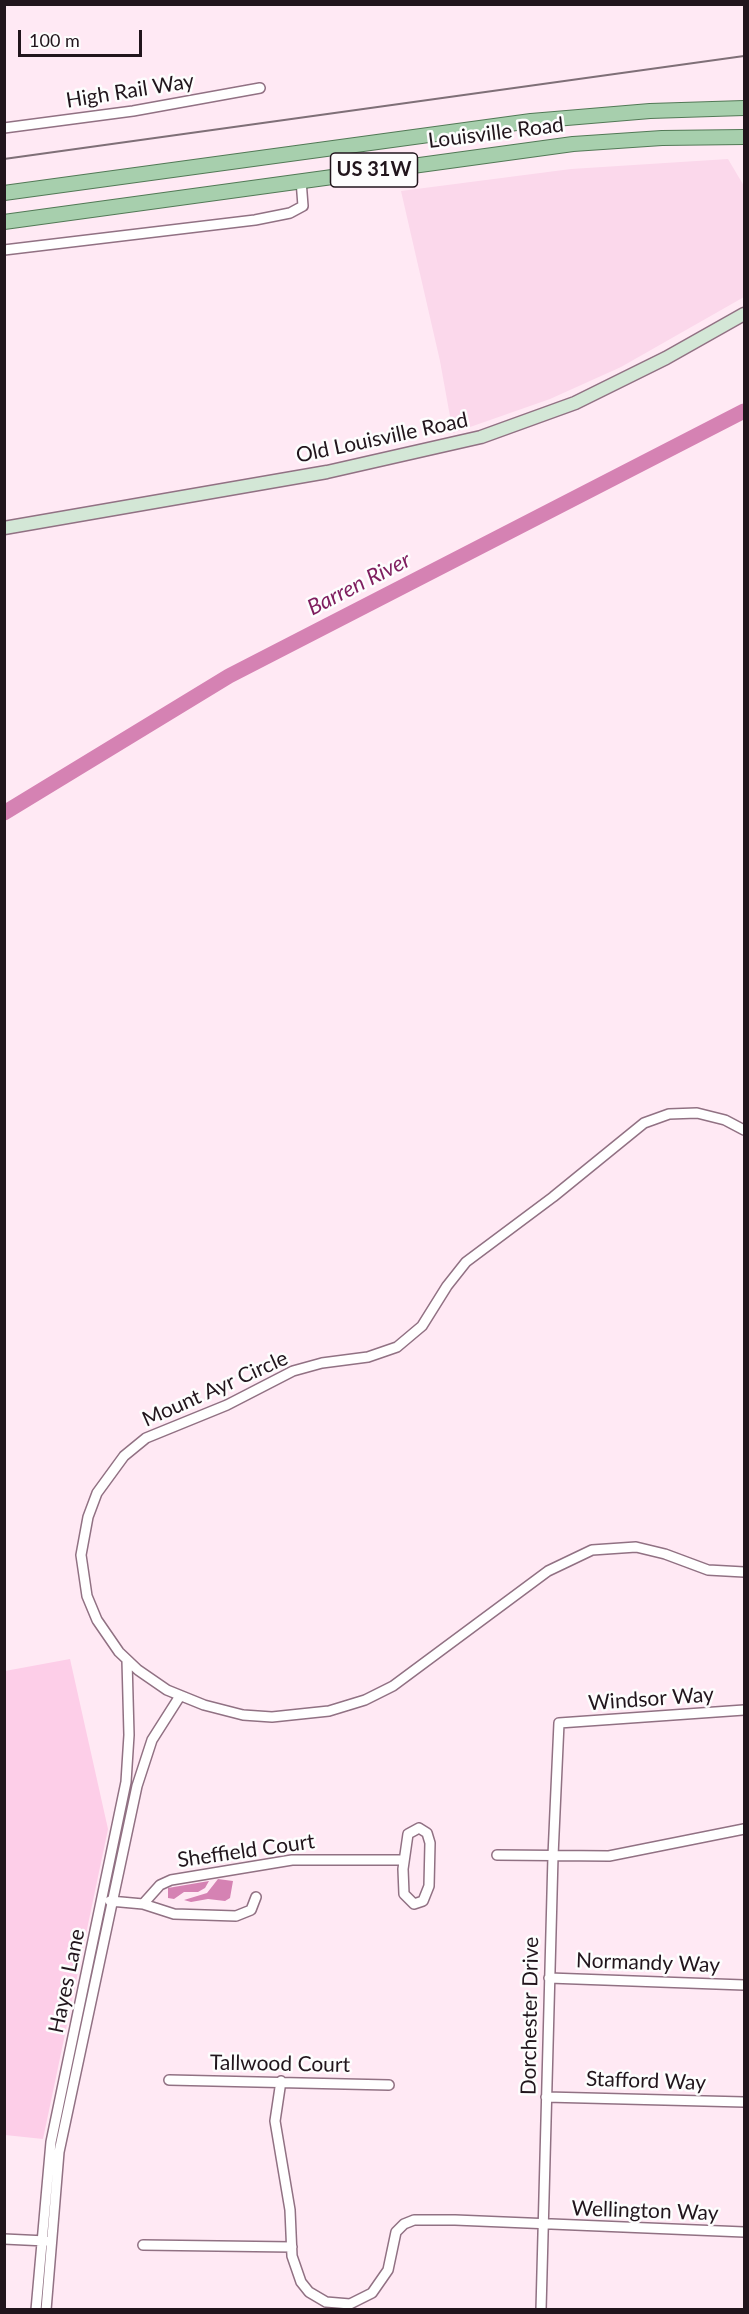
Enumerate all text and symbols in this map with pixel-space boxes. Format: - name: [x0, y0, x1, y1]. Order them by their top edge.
- scale bar: [21, 18, 146, 56]
- text: 100 m: [29, 29, 80, 51]
- street label: High Rail Way: [64, 68, 196, 114]
- street label: Louisville Road: [427, 112, 565, 154]
- road number: US 31W: [330, 153, 418, 187]
- street label: Old Louisville Road: [294, 407, 470, 469]
- water label: Barren River: [303, 547, 415, 621]
- street label: Mount Ayr Circle: [138, 1346, 292, 1432]
- street label: Windsor Way: [587, 1682, 715, 1716]
- street label: Sheffield Court: [176, 1829, 316, 1873]
- street label: Hayes Lane: [44, 1927, 90, 2035]
- street label: Dorchester Drive: [516, 1937, 544, 2095]
- street label: Normandy Way: [575, 1948, 721, 1978]
- street label: Tallwood Court: [210, 2050, 350, 2078]
- street label: Stafford Way: [585, 2066, 707, 2096]
- street label: Wellington Way: [571, 2196, 719, 2226]

